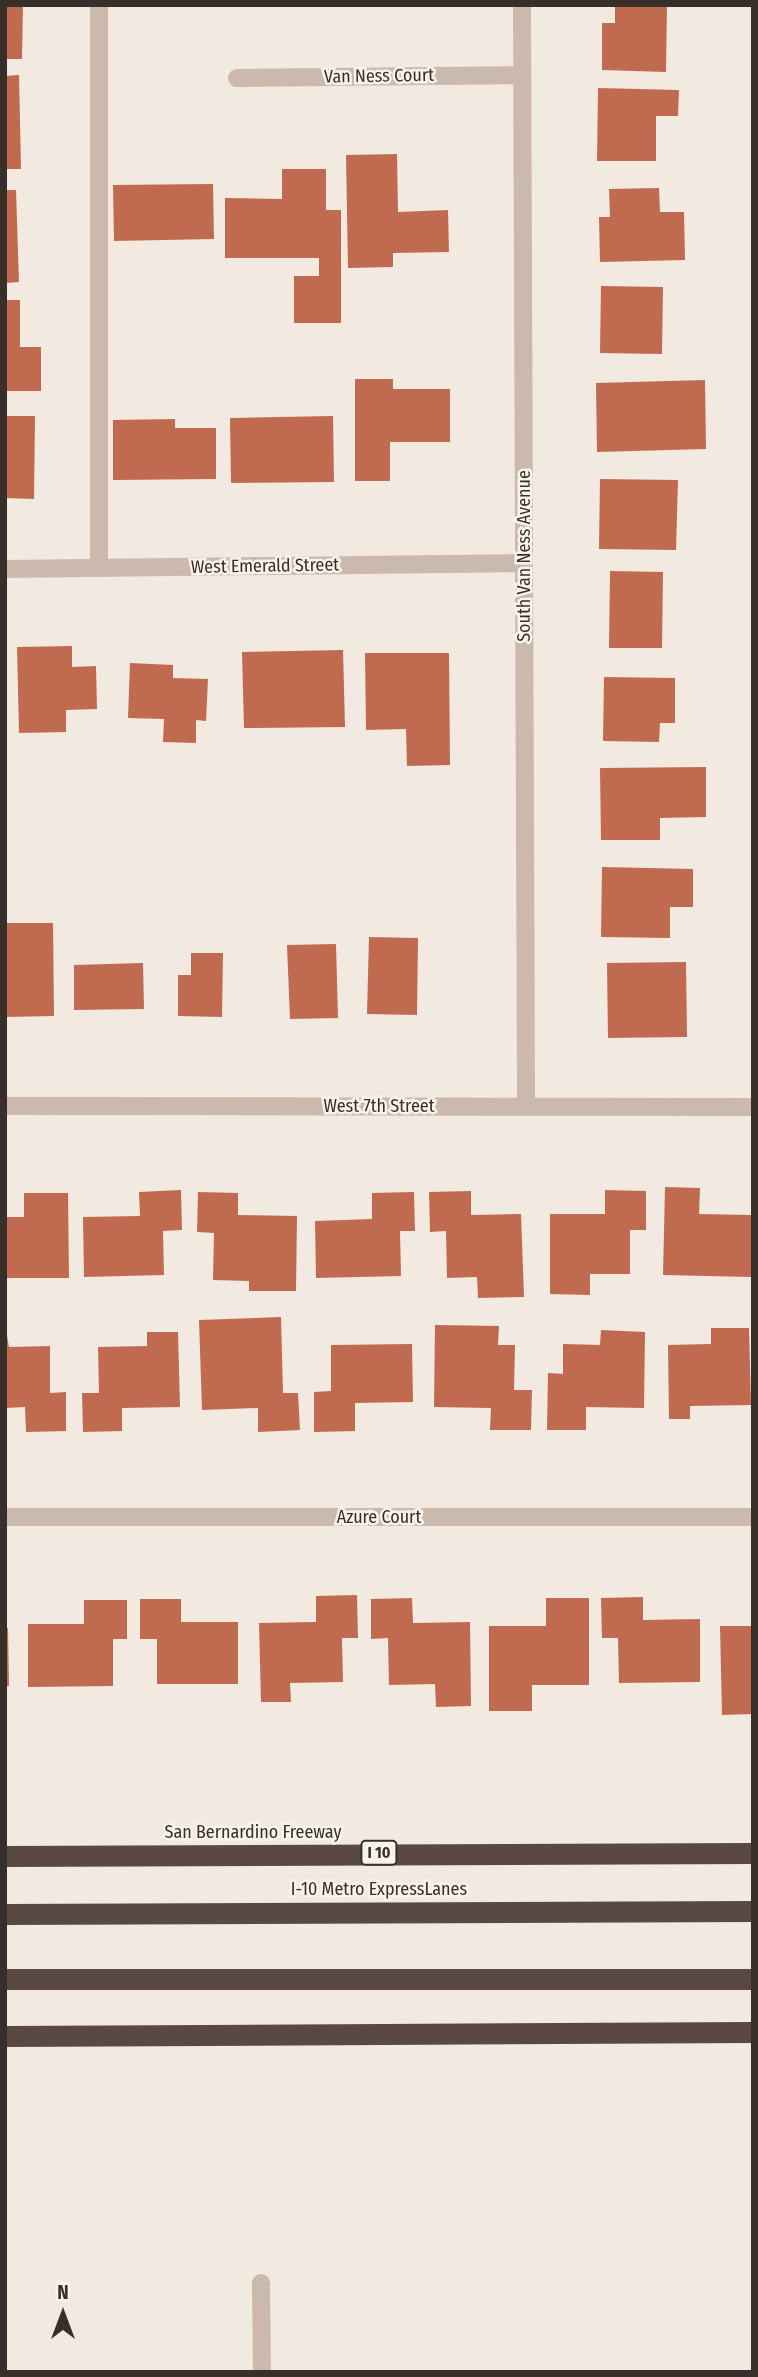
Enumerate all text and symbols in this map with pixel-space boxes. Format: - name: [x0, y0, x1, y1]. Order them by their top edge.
- street label: Van Ness Court: [324, 64, 434, 88]
- street label: South Van Ness Avenue: [513, 470, 535, 642]
- street label: West Emerald Street: [191, 554, 339, 578]
- street label: West 7th Street: [323, 1095, 435, 1117]
- street label: Azure Court: [337, 1506, 421, 1528]
- street label: San Bernardino Freeway: [165, 1821, 341, 1843]
- road number: I 10: [360, 1840, 398, 1866]
- street label: I-10 Metro ExpressLanes: [291, 1878, 467, 1900]
- north arrow: [28, 2279, 98, 2349]
- text: N: [57, 2281, 69, 2304]

